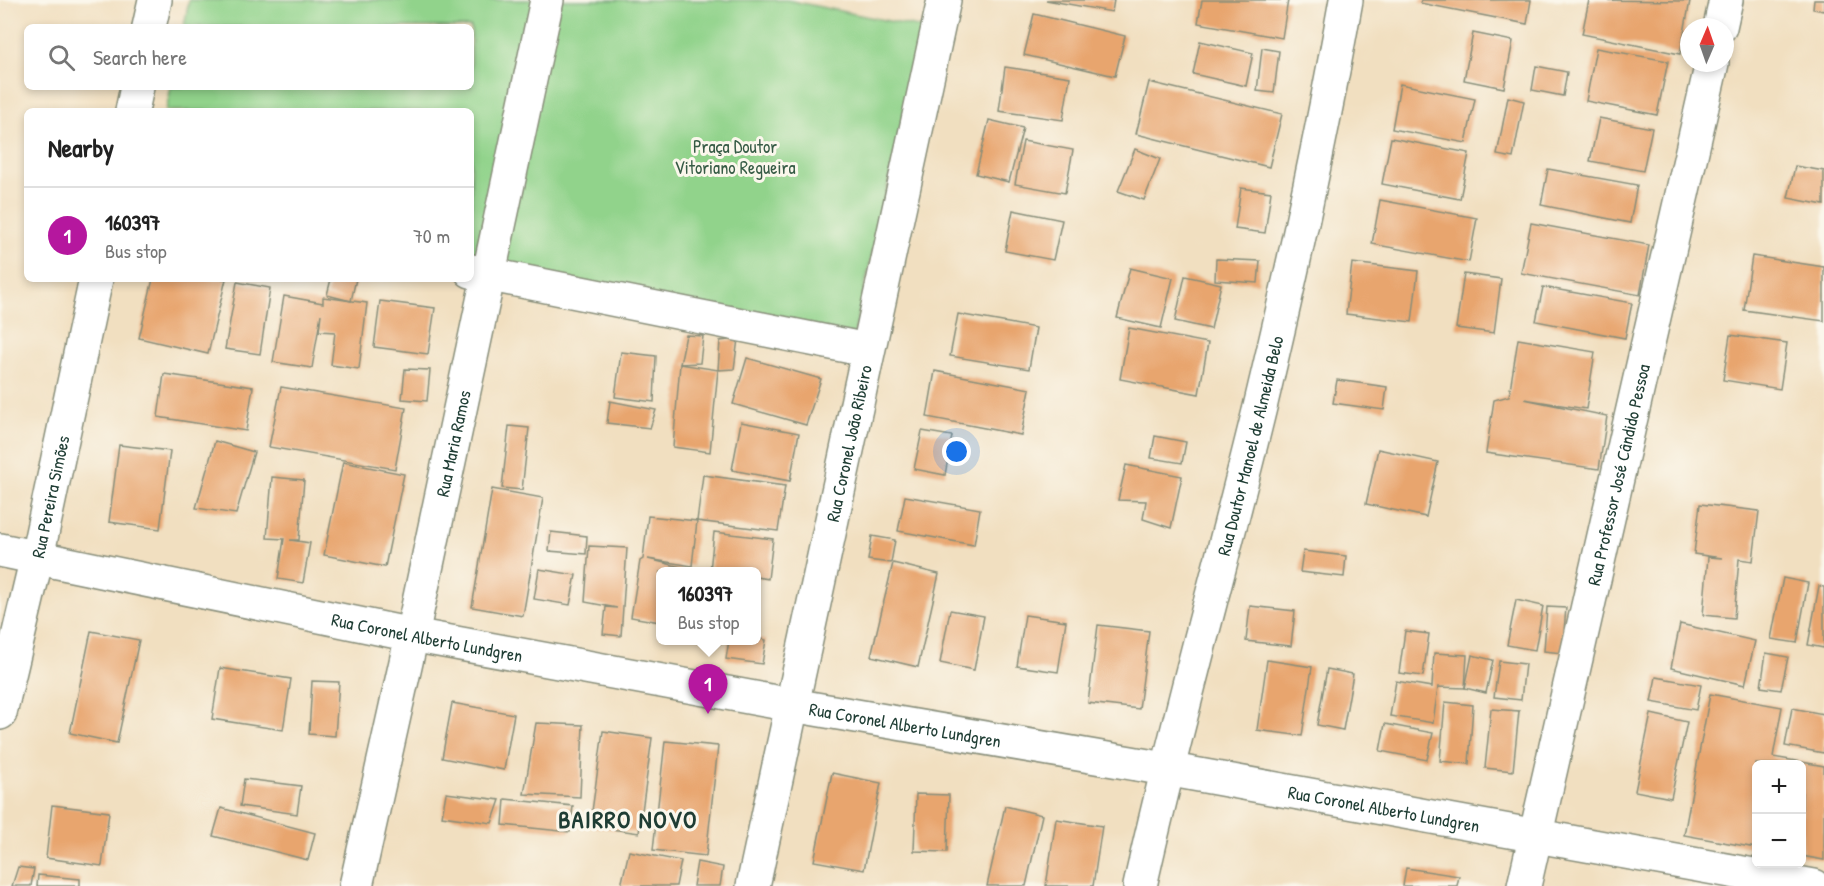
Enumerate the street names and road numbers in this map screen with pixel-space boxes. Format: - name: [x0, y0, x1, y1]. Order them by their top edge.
- street label: Rua Doutor Manoel de Almeida Belo: [1211, 333, 1289, 558]
- street label: Rua Coronel João Ribeiro: [819, 362, 878, 524]
- street label: Rua Professor José Cândido Pessoa: [1581, 362, 1655, 588]
- street label: Rua Maria Ramos: [429, 388, 476, 499]
- street label: Rua Pereira Simões: [25, 433, 75, 560]
- street label: Rua Coronel Alberto Lundgren: [329, 606, 525, 668]
- street label: Rua Coronel Alberto Lundgren: [807, 696, 1003, 753]
- street label: Rua Coronel Alberto Lundgren: [1286, 779, 1482, 838]

